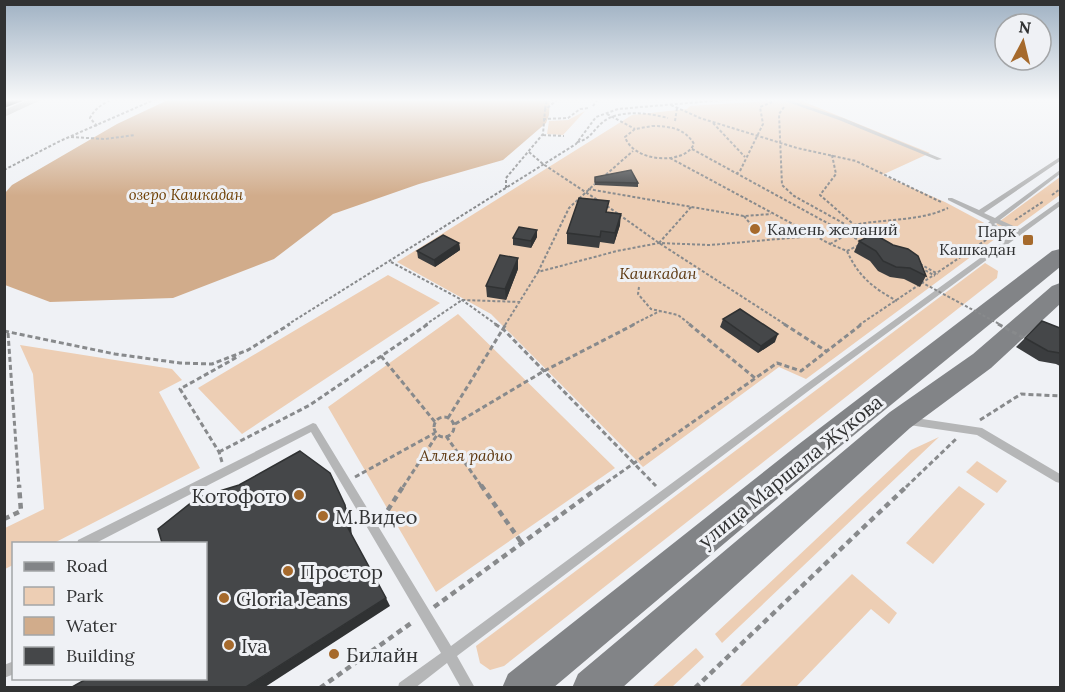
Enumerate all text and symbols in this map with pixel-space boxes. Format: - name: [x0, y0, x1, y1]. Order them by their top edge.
- north arrow: [993, 12, 1053, 72]
- text: N: [1017, 16, 1032, 38]
- water label: озеро Кашкадан: [129, 185, 243, 204]
- place label: Камень желаний: [767, 219, 898, 239]
- place label: Парк Кашкадан: [939, 221, 1016, 259]
- marker: Камень желаний: [748, 222, 762, 236]
- marker: Парк Кашкадан: [1021, 233, 1035, 247]
- park label: Кашкадан: [619, 263, 697, 283]
- street label: улица Маршала Жукова: [693, 389, 887, 553]
- park label: Аллея радио: [418, 445, 513, 465]
- place label: Котофото: [191, 483, 287, 508]
- marker: Котофото: [292, 488, 306, 502]
- place label: М.Видео: [335, 504, 418, 529]
- marker: М.Видео: [316, 509, 330, 523]
- legend: [12, 542, 207, 680]
- text: Road: [66, 554, 108, 577]
- place label: Простор: [300, 559, 383, 584]
- marker: Простор: [281, 564, 295, 578]
- text: Park: [66, 584, 104, 607]
- place label: Gloria Jeans: [236, 586, 348, 611]
- marker: Gloria Jeans: [217, 591, 231, 605]
- text: Water: [66, 614, 117, 637]
- place label: Iva: [241, 633, 268, 658]
- marker: Iva: [222, 638, 236, 652]
- place label: Билайн: [346, 642, 418, 667]
- text: Building: [66, 644, 136, 667]
- marker: Билайн: [327, 647, 341, 661]

